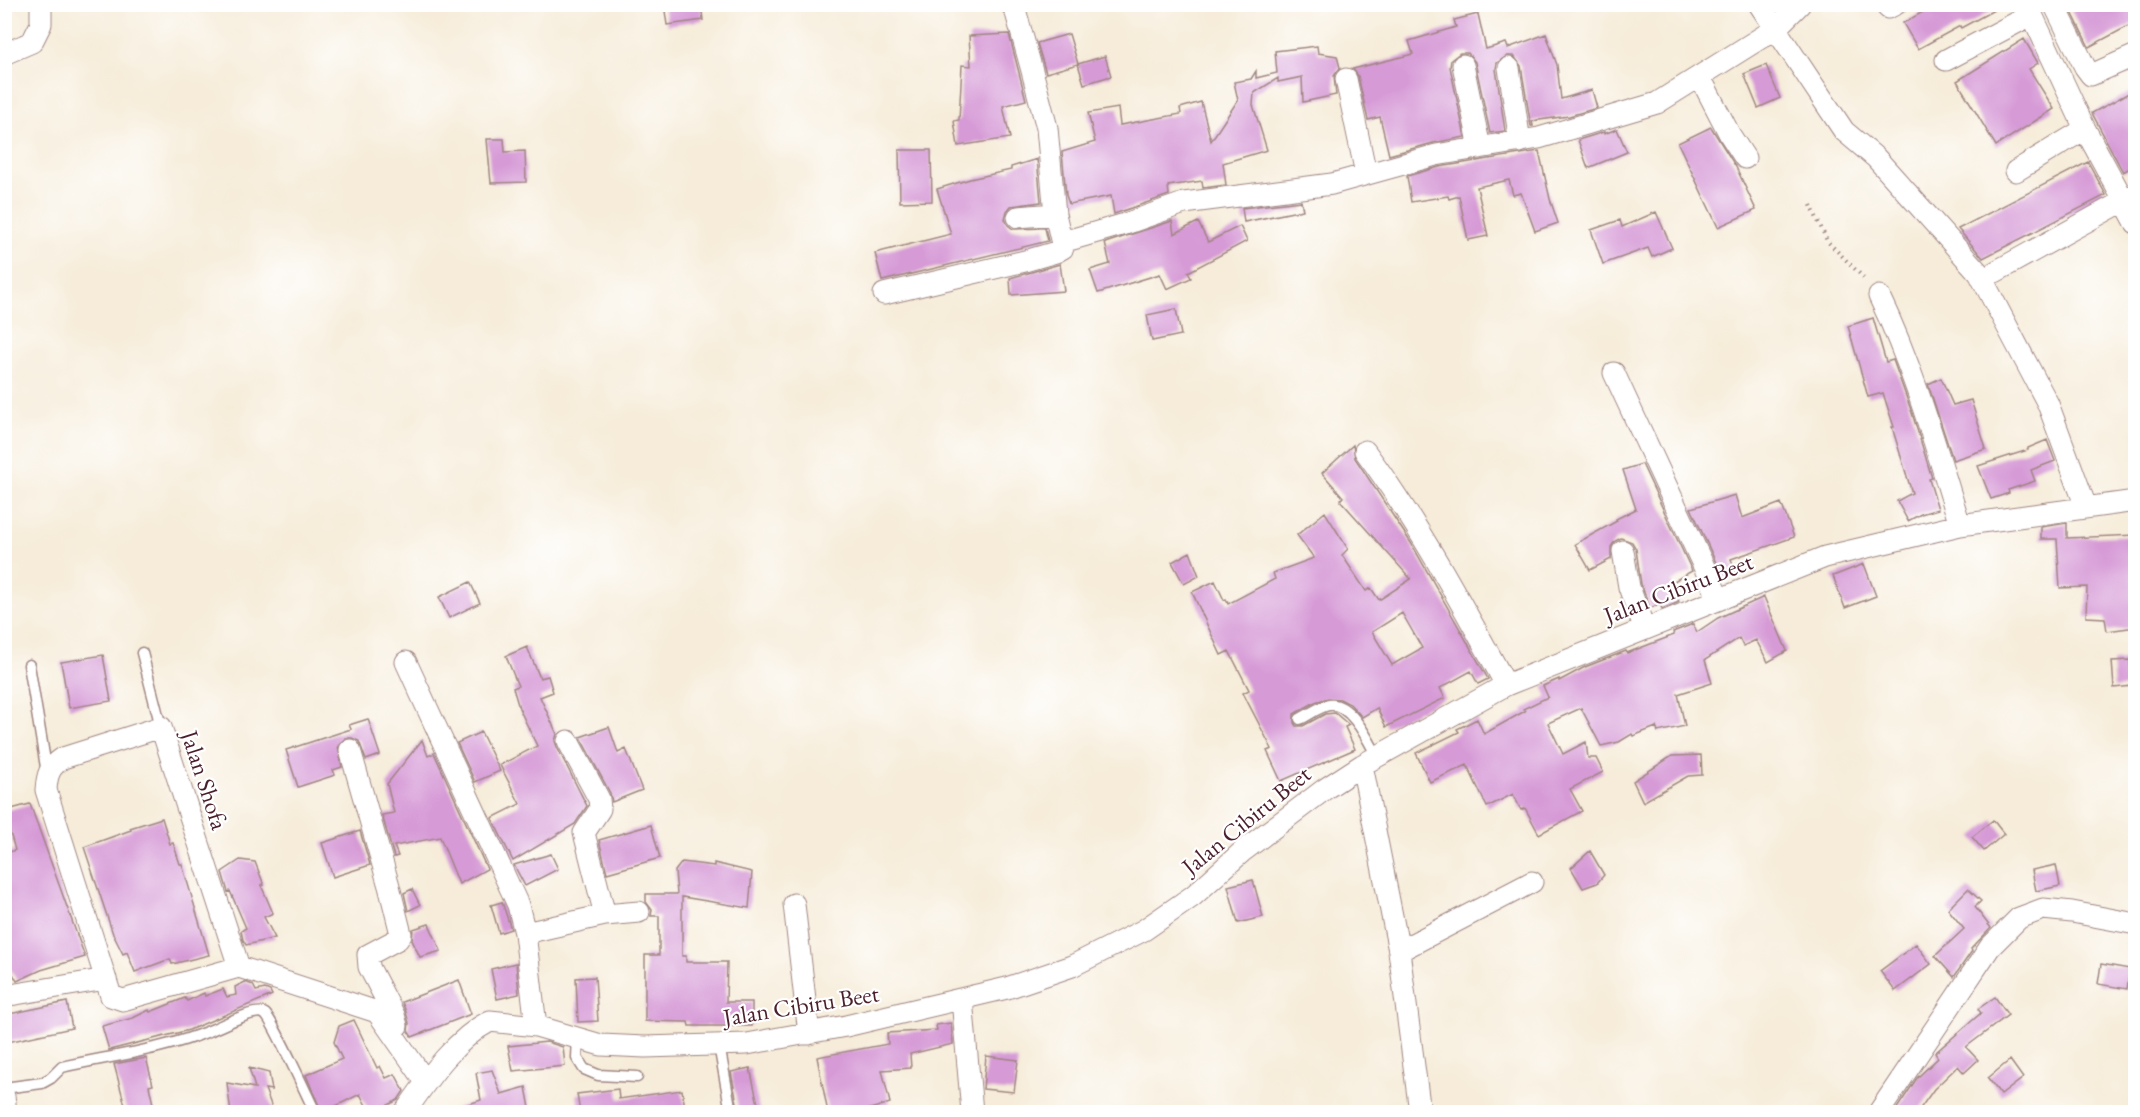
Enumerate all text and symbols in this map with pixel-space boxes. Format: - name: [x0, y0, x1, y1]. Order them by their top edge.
- street label: Jalan Cibiru Beet: [1597, 545, 1757, 631]
- street label: Jalan Shofa: [174, 725, 236, 834]
- street label: Jalan Cibiru Beet: [1174, 758, 1317, 883]
- street label: Jalan Cibiru Beet: [719, 977, 882, 1033]

